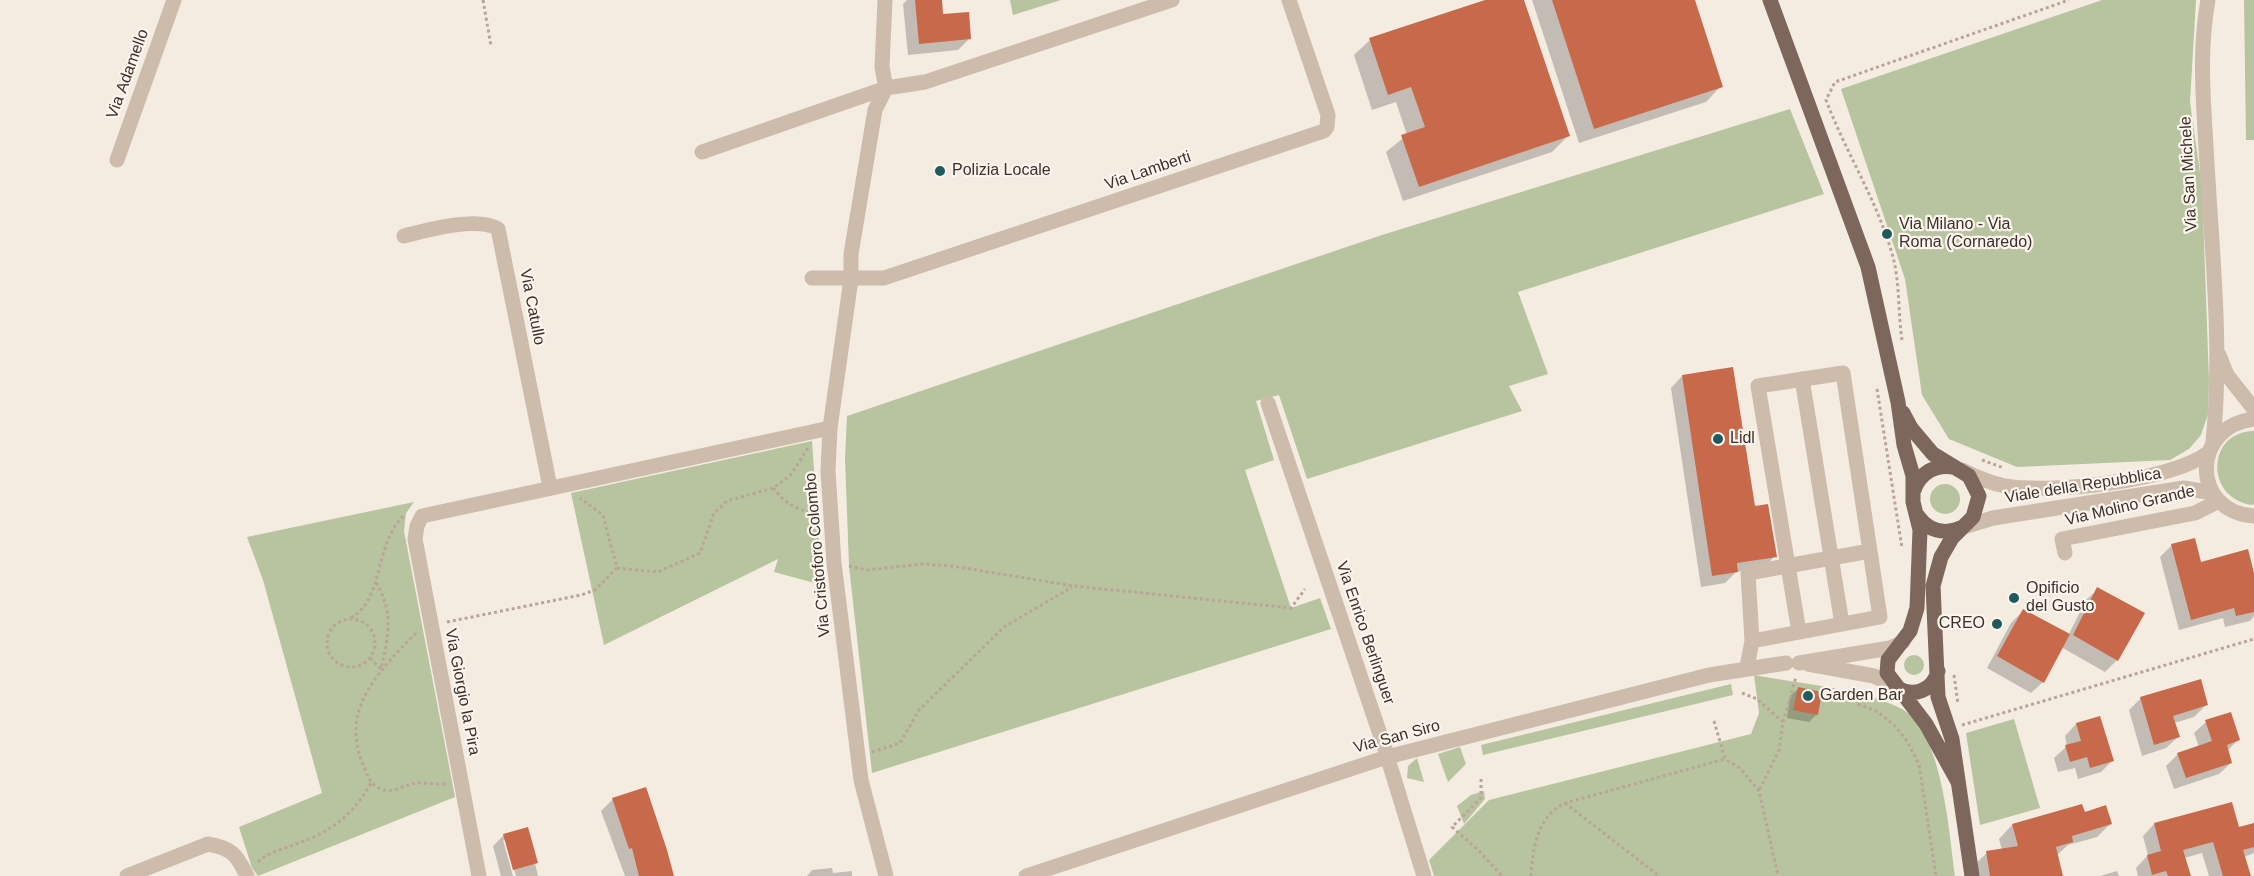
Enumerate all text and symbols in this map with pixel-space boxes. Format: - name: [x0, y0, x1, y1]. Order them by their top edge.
- street label: Via Adamello: [103, 27, 153, 121]
- street label: Via San Michele: [2176, 116, 2202, 232]
- street label: Via Lamberti: [1103, 147, 1193, 195]
- place label: Polizia Locale: [952, 161, 1051, 181]
- marker: Polizia Locale: [933, 164, 947, 178]
- place label: Via Milano - Via Roma (Cornaredo): [1899, 215, 2032, 253]
- marker: Via Milano - Via Roma (Cornaredo): [1880, 227, 1894, 241]
- street label: Via Catullo: [515, 267, 549, 347]
- place label: Lidl: [1730, 429, 1755, 449]
- marker: Lidl: [1711, 432, 1725, 446]
- street label: Viale della Repubblica: [2003, 464, 2163, 508]
- street label: Via Cristoforo Colombo: [801, 472, 835, 638]
- street label: Via Molino Grande: [2063, 482, 2197, 530]
- street label: Via Enrico Berlinguer: [1332, 559, 1398, 707]
- place label: Opificio del Gusto: [2026, 579, 2094, 617]
- marker: Opificio del Gusto: [2007, 591, 2021, 605]
- place label: CREO: [1939, 614, 1985, 634]
- marker: CREO: [1990, 617, 2004, 631]
- street label: Via Giorgio la Pira: [440, 627, 484, 757]
- place label: Garden Bar: [1820, 686, 1903, 706]
- marker: Garden Bar: [1801, 689, 1815, 703]
- street label: Via San Siro: [1352, 716, 1442, 758]

